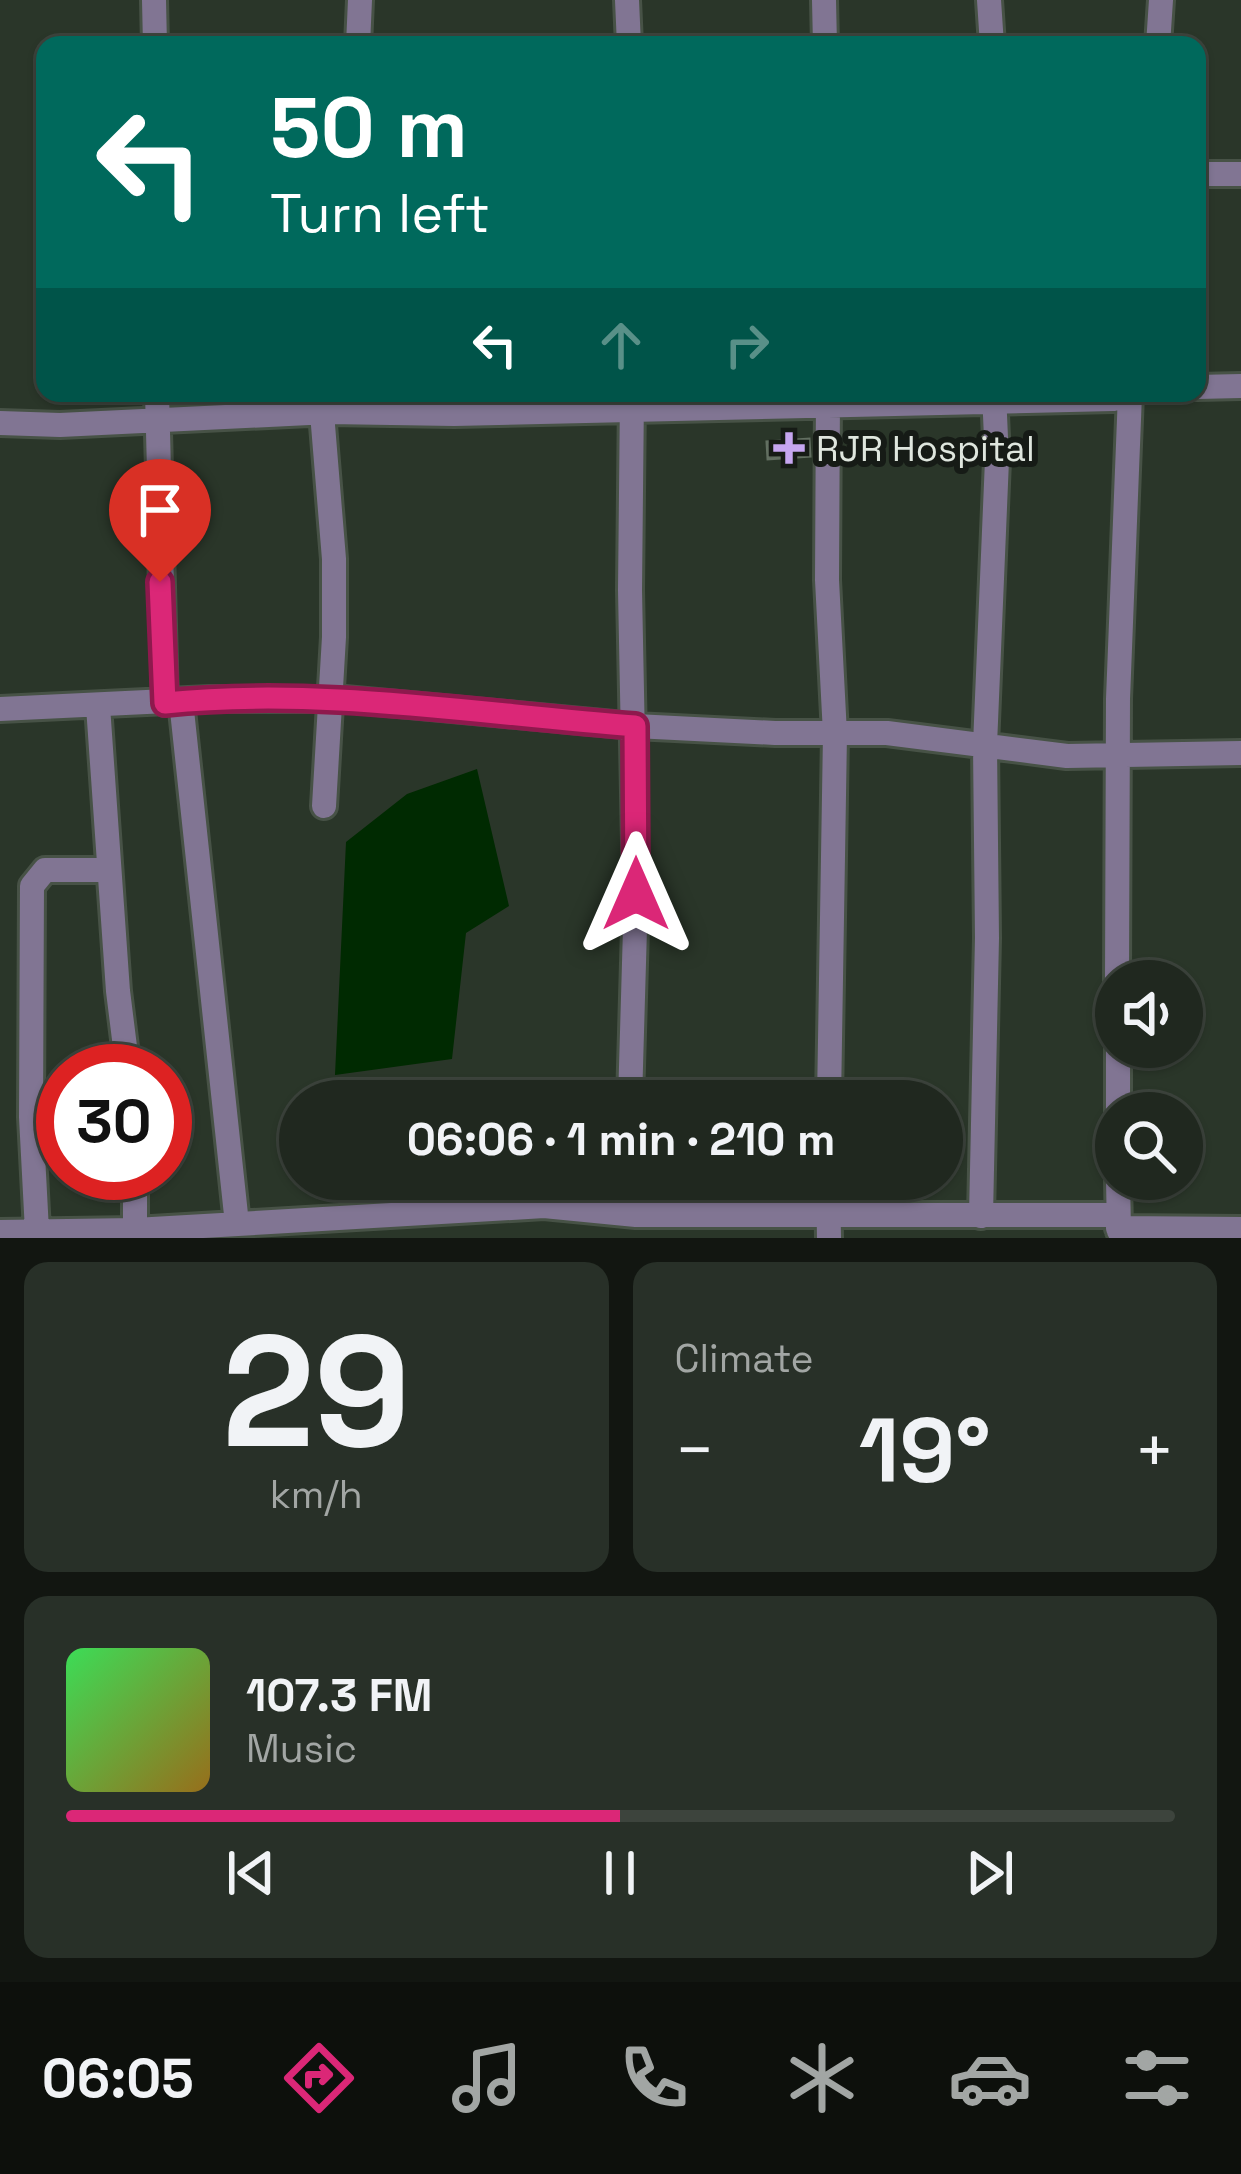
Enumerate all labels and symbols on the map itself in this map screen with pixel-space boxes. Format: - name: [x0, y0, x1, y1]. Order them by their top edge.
- place label: RJR Hospital: [816, 426, 1035, 472]
- marker: RJR Hospital: [773, 432, 805, 464]
- pin: [109, 459, 211, 582]
- position arrow: [573, 831, 699, 957]
- speed limit sign: 30: [36, 1044, 192, 1200]

